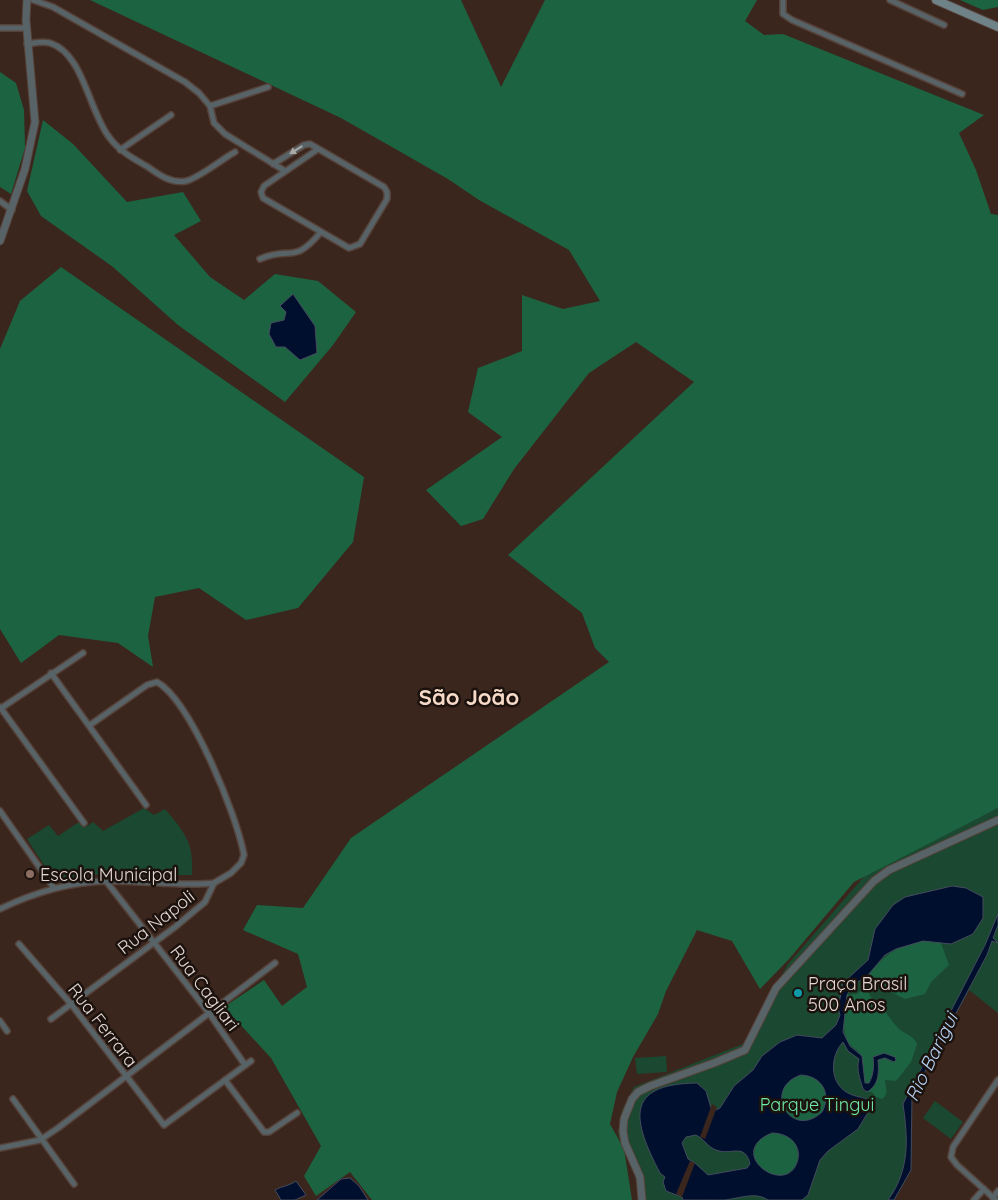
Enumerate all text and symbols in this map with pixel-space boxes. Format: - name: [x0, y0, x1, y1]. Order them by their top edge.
- one-way arrow: [289, 146, 302, 155]
- district label: São João: [419, 683, 519, 711]
- place label: Escola Municipal: [40, 863, 177, 886]
- marker: Escola Municipal: [24, 868, 36, 880]
- street label: Rua Napoli: [113, 885, 199, 959]
- street label: Rua Cagliari: [165, 941, 245, 1035]
- place label: Praça Brasil 500 Anos: [808, 972, 907, 1016]
- street label: Rua Ferrara: [63, 978, 143, 1072]
- marker: Praça Brasil 500 Anos: [792, 987, 804, 999]
- water label: Rio Barigui: [899, 1007, 964, 1105]
- park label: Parque Tingui: [760, 1093, 874, 1116]

